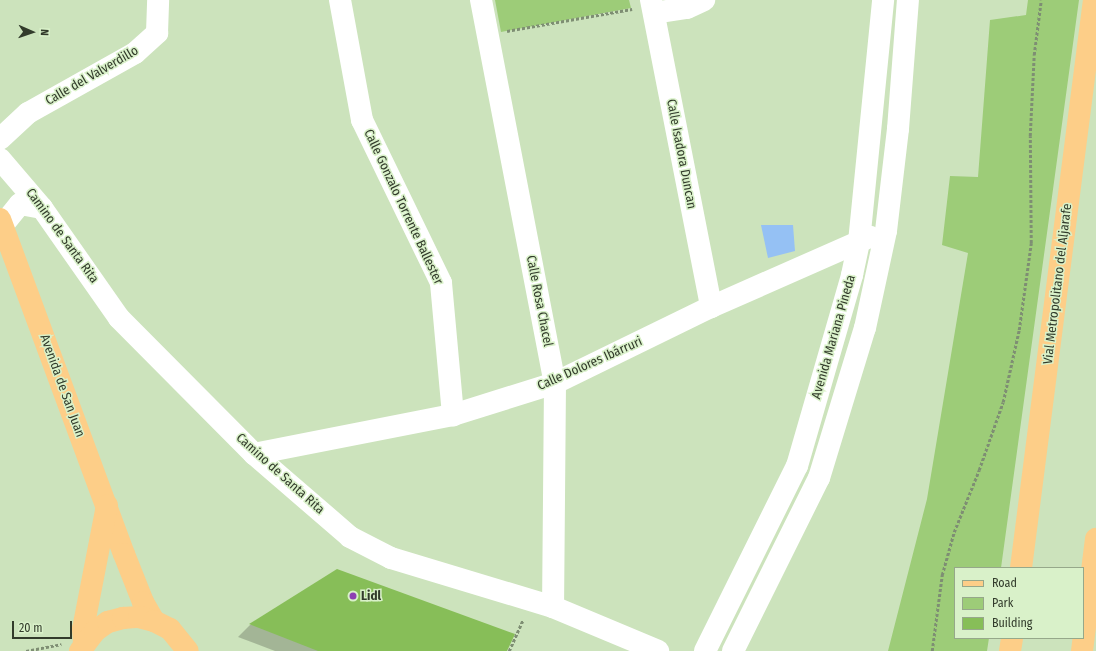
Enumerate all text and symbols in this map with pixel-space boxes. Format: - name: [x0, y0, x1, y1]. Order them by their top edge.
- north arrow: [12, 12, 52, 52]
- text: N: [38, 29, 51, 36]
- street label: Calle del Valverdillo: [43, 43, 141, 109]
- street label: Calle Isadora Duncan: [663, 98, 699, 210]
- street label: Calle Gonzalo Torrente Ballester: [360, 127, 446, 287]
- street label: Camino de Santa Rita: [22, 186, 102, 286]
- street label: Vial Metropolitano del Aljarafe: [1040, 203, 1076, 365]
- street label: Calle Rosa Chacel: [523, 254, 555, 348]
- street label: Avenida Mariana Pineda: [809, 273, 859, 401]
- street label: Avenida de San Juan: [36, 332, 88, 440]
- street label: Calle Dolores Ibárruri: [535, 334, 645, 394]
- street label: Camino de Santa Rita: [233, 430, 327, 518]
- legend: [954, 567, 1084, 639]
- text: Road: [992, 576, 1017, 590]
- place label: Lidl: [361, 588, 381, 604]
- marker: Lidl: [348, 591, 358, 601]
- text: Park: [992, 596, 1013, 610]
- scale bar: [14, 613, 74, 639]
- text: Building: [992, 616, 1032, 630]
- text: 20 m: [19, 621, 43, 635]

